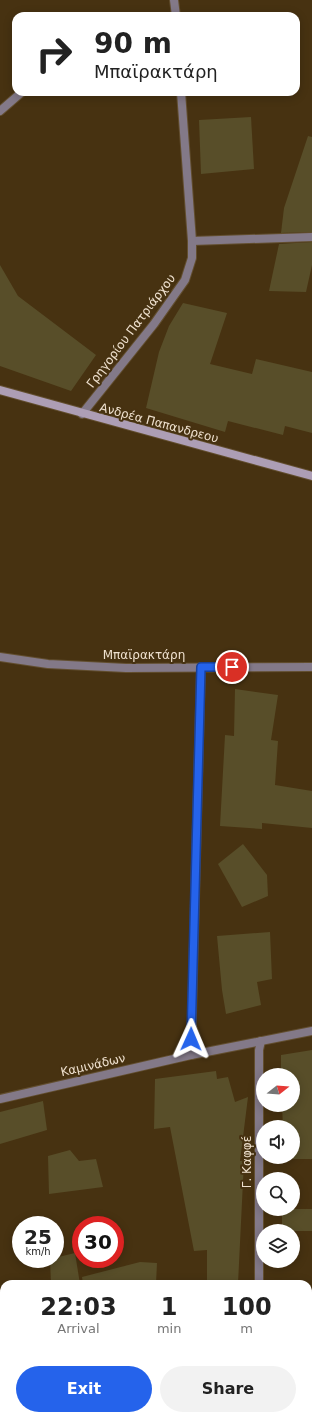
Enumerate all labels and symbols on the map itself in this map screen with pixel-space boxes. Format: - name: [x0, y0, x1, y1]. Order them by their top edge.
- street label: Γρηγορίου Πατριάρχου: [84, 271, 178, 391]
- street label: Ανδρέα Παπανδρεου: [98, 400, 220, 446]
- street label: Μπαϊρακτάρη: [103, 648, 185, 662]
- pin: [215, 650, 249, 684]
- position arrow: [170, 1018, 212, 1060]
- street label: Καμινάδων: [59, 1051, 127, 1079]
- north arrow: [256, 1068, 300, 1112]
- street label: Γ. Καφφέ: [240, 1136, 254, 1188]
- speed limit sign: 30: [72, 1216, 124, 1268]

